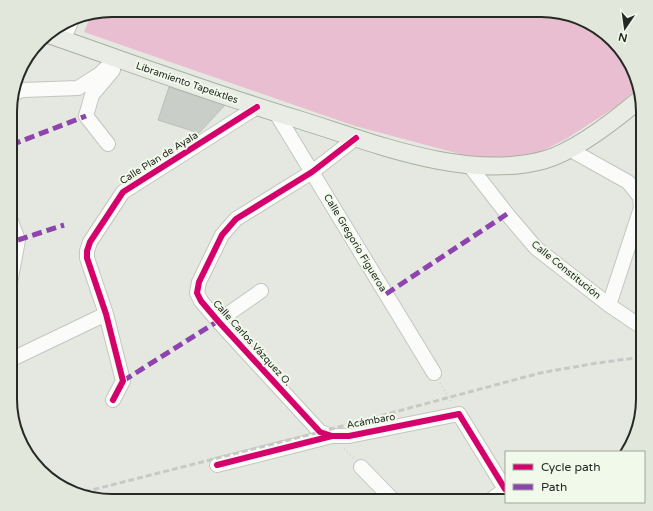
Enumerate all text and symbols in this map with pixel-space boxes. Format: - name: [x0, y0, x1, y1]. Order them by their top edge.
- north arrow: [605, 8, 645, 48]
- text: N: [617, 30, 629, 45]
- street label: Libramiento Tapeixtles: [134, 60, 240, 106]
- street label: Calle Plan de Ayala: [118, 129, 200, 187]
- street label: Calle Gregorio Figueroa: [321, 192, 389, 294]
- street label: Calle Constitución: [529, 238, 603, 302]
- street label: Calle Carlos Vázquez O.: [210, 298, 294, 388]
- street label: Acámbaro: [346, 411, 396, 431]
- legend: [505, 451, 645, 503]
- text: Cycle path: [541, 460, 600, 474]
- text: Path: [541, 480, 567, 494]

